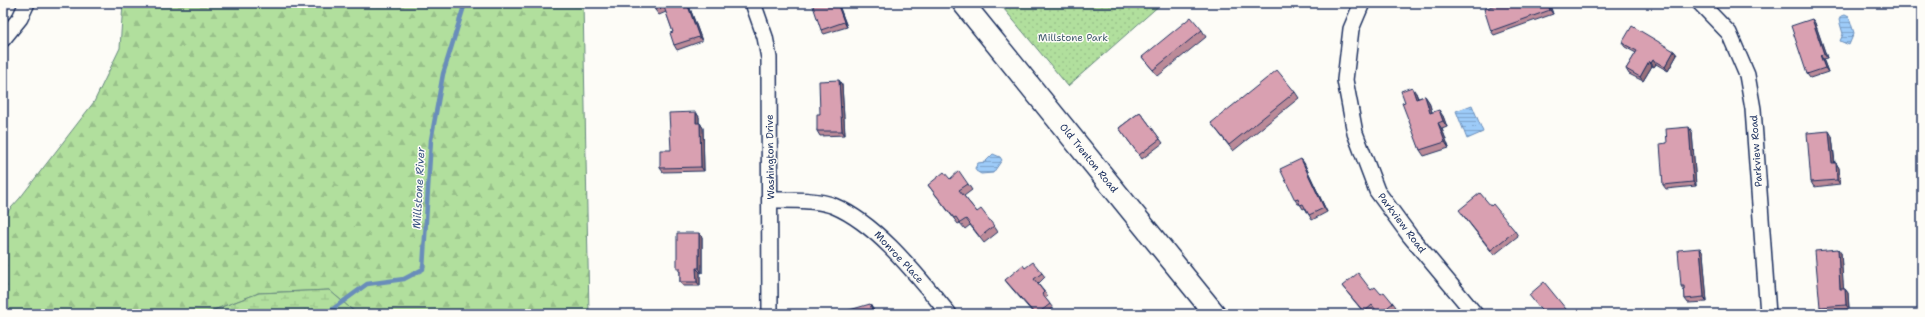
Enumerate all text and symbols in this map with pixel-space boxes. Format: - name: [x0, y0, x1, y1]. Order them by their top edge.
- park label: Millstone Park: [1038, 31, 1108, 44]
- street label: Washington Drive: [763, 114, 777, 200]
- street label: Parkview Road: [1747, 114, 1765, 187]
- street label: Old Trenton Road: [1057, 121, 1121, 196]
- water label: Millstone River: [409, 146, 429, 229]
- street label: Parkview Road: [1375, 190, 1429, 256]
- street label: Monroe Place: [872, 228, 927, 286]

